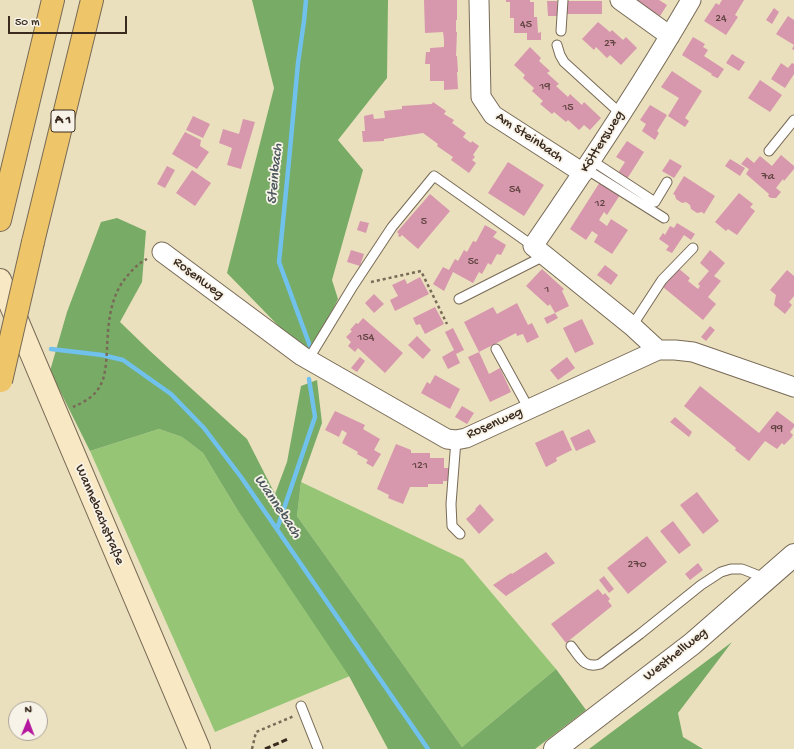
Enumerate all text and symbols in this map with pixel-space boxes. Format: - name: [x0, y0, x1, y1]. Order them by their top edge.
- scale bar: [10, 8, 129, 34]
- house number: 24: [715, 12, 727, 26]
- text: 50 m: [15, 16, 40, 30]
- house number: 45: [520, 18, 532, 32]
- house number: 27: [604, 37, 616, 51]
- house number: 19: [540, 80, 550, 94]
- house number: 15: [562, 101, 574, 115]
- street label: Köttersweg: [577, 108, 629, 176]
- street label: Am Steinbach: [492, 109, 566, 167]
- road number: A 1: [51, 110, 75, 132]
- water label: Steinbach: [264, 143, 288, 205]
- house number: 7a: [762, 170, 774, 184]
- house number: 54: [509, 183, 521, 197]
- house number: 12: [595, 197, 605, 211]
- house number: 5: [421, 215, 427, 229]
- street label: Rosenweg: [169, 254, 227, 304]
- house number: 5c: [468, 255, 478, 269]
- house number: 1: [545, 283, 549, 297]
- house number: 154: [358, 331, 374, 345]
- street label: Rosenweg: [464, 404, 526, 444]
- house number: 99: [771, 422, 783, 436]
- house number: 121: [412, 459, 428, 473]
- street label: Wannebachstraße: [70, 462, 128, 568]
- water label: Wannebach: [249, 472, 305, 542]
- house number: 270: [628, 558, 646, 572]
- street label: Westhellweg: [641, 625, 711, 685]
- north arrow: [8, 701, 48, 741]
- text: N: [24, 704, 32, 716]

